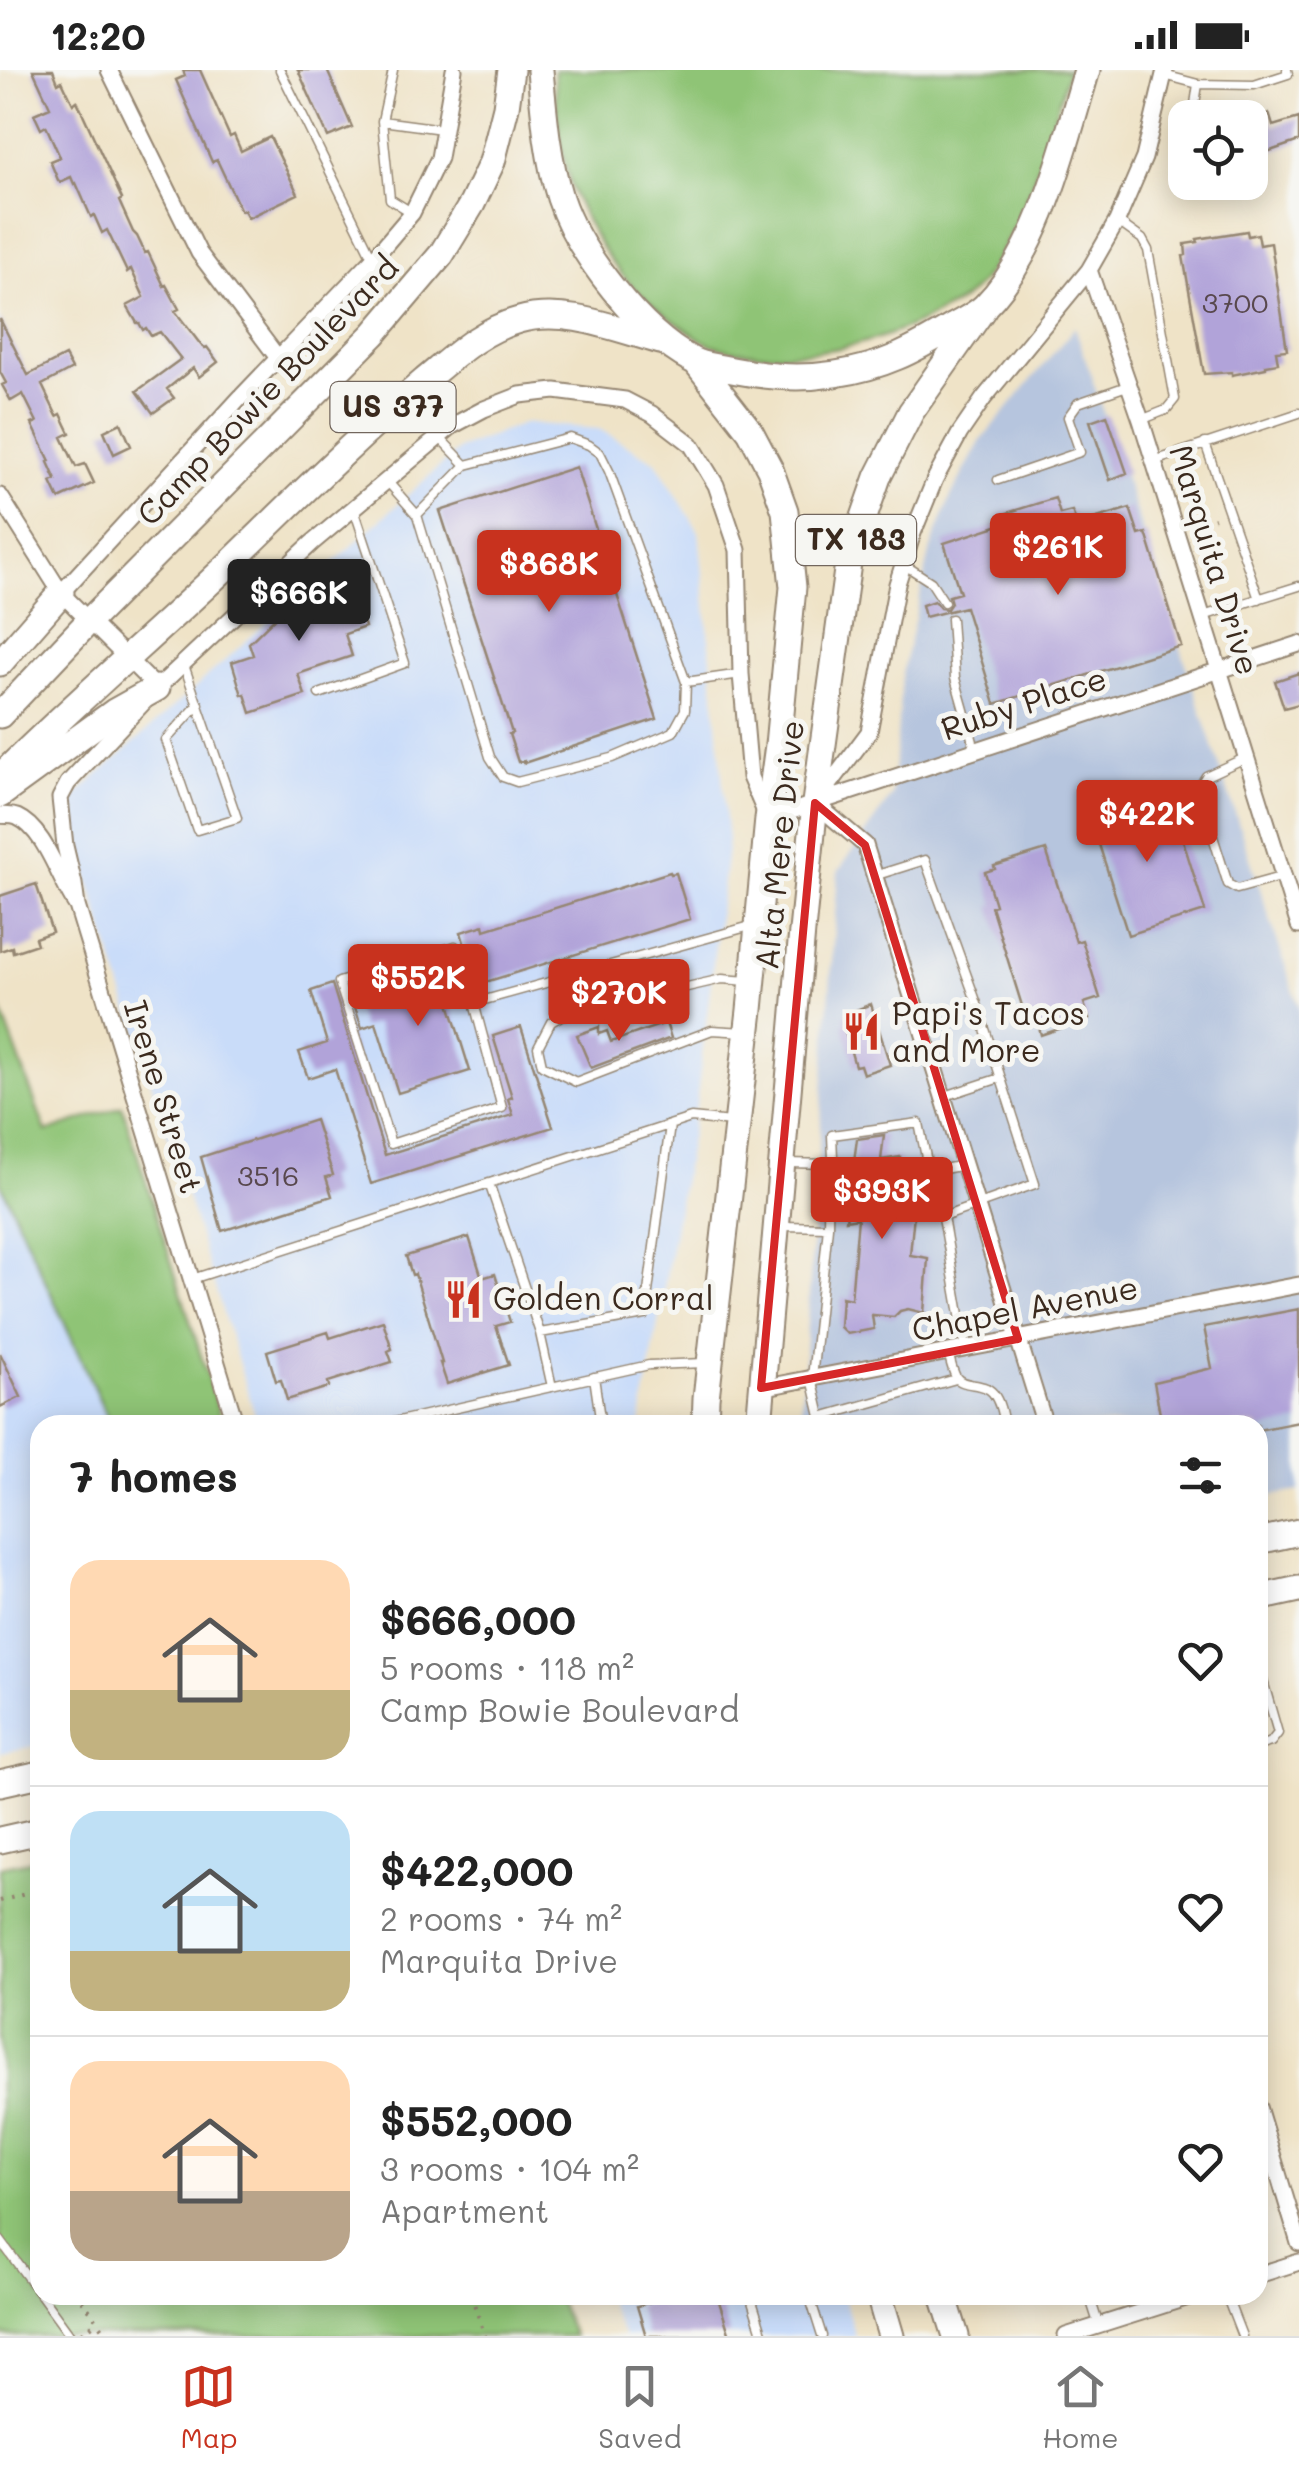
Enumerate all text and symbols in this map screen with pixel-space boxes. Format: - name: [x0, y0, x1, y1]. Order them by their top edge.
- text: 12:20: [50, 10, 146, 60]
- map controls: [1168, 100, 1268, 200]
- button: locate: [1168, 100, 1268, 200]
- street label: Camp Bowie Boulevard: [127, 246, 406, 533]
- house number: 3700: [1202, 284, 1268, 320]
- road number: US 377: [330, 382, 456, 432]
- street label: Marquita Drive: [1161, 439, 1271, 679]
- pin: $261K: [988, 513, 1128, 598]
- road number: TX 183: [796, 515, 916, 565]
- text: $261K: [1012, 524, 1104, 566]
- pin: $868K: [479, 530, 619, 615]
- text: $868K: [499, 541, 599, 583]
- pin: $666K: [229, 559, 369, 644]
- text: $666K: [250, 570, 348, 612]
- street label: Ruby Place: [935, 656, 1112, 750]
- street label: Alta Mere Drive: [744, 718, 812, 972]
- pin: $422K: [1077, 780, 1217, 865]
- text: $422K: [1099, 791, 1195, 833]
- pin: $552K: [348, 944, 488, 1029]
- text: $552K: [370, 955, 466, 997]
- pin: $270K: [549, 959, 689, 1044]
- text: $270K: [570, 970, 668, 1012]
- place label: Papi's Tacos and More: [892, 991, 1085, 1070]
- street label: Irene Street: [116, 995, 214, 1198]
- restaurant icon: Papi's Tacos and More: [841, 1011, 883, 1053]
- house number: 3516: [237, 1157, 299, 1193]
- pin: $393K: [812, 1157, 952, 1242]
- text: $393K: [833, 1168, 931, 1210]
- street label: Chapel Avenue: [908, 1265, 1141, 1350]
- place label: Golden Corral: [493, 1276, 714, 1318]
- restaurant icon: Golden Corral: [442, 1278, 484, 1320]
- text: 7 homes: [70, 1448, 238, 1503]
- icon: filters: [1173, 1448, 1228, 1503]
- text: $666,000: [380, 1591, 576, 1646]
- icon: home: [150, 1600, 270, 1720]
- icon: heart: [1173, 1633, 1228, 1688]
- text: 5 rooms · 118 m²: [380, 1646, 634, 1688]
- text: Camp Bowie Boulevard: [380, 1688, 739, 1730]
- text: $422,000: [380, 1842, 573, 1897]
- icon: home: [150, 1851, 270, 1971]
- icon: heart: [1173, 1884, 1228, 1939]
- text: 2 rooms · 74 m²: [380, 1897, 622, 1939]
- text: Marquita Drive: [380, 1939, 618, 1981]
- text: $552,000: [380, 2092, 572, 2147]
- icon: home: [150, 2101, 270, 2221]
- icon: heart: [1173, 2134, 1228, 2189]
- text: 3 rooms · 104 m²: [380, 2147, 639, 2189]
- text: Apartment: [380, 2189, 549, 2231]
- tab: Map: [180, 2359, 237, 2455]
- tab: Saved: [598, 2359, 681, 2455]
- tab: Home: [1042, 2359, 1119, 2455]

